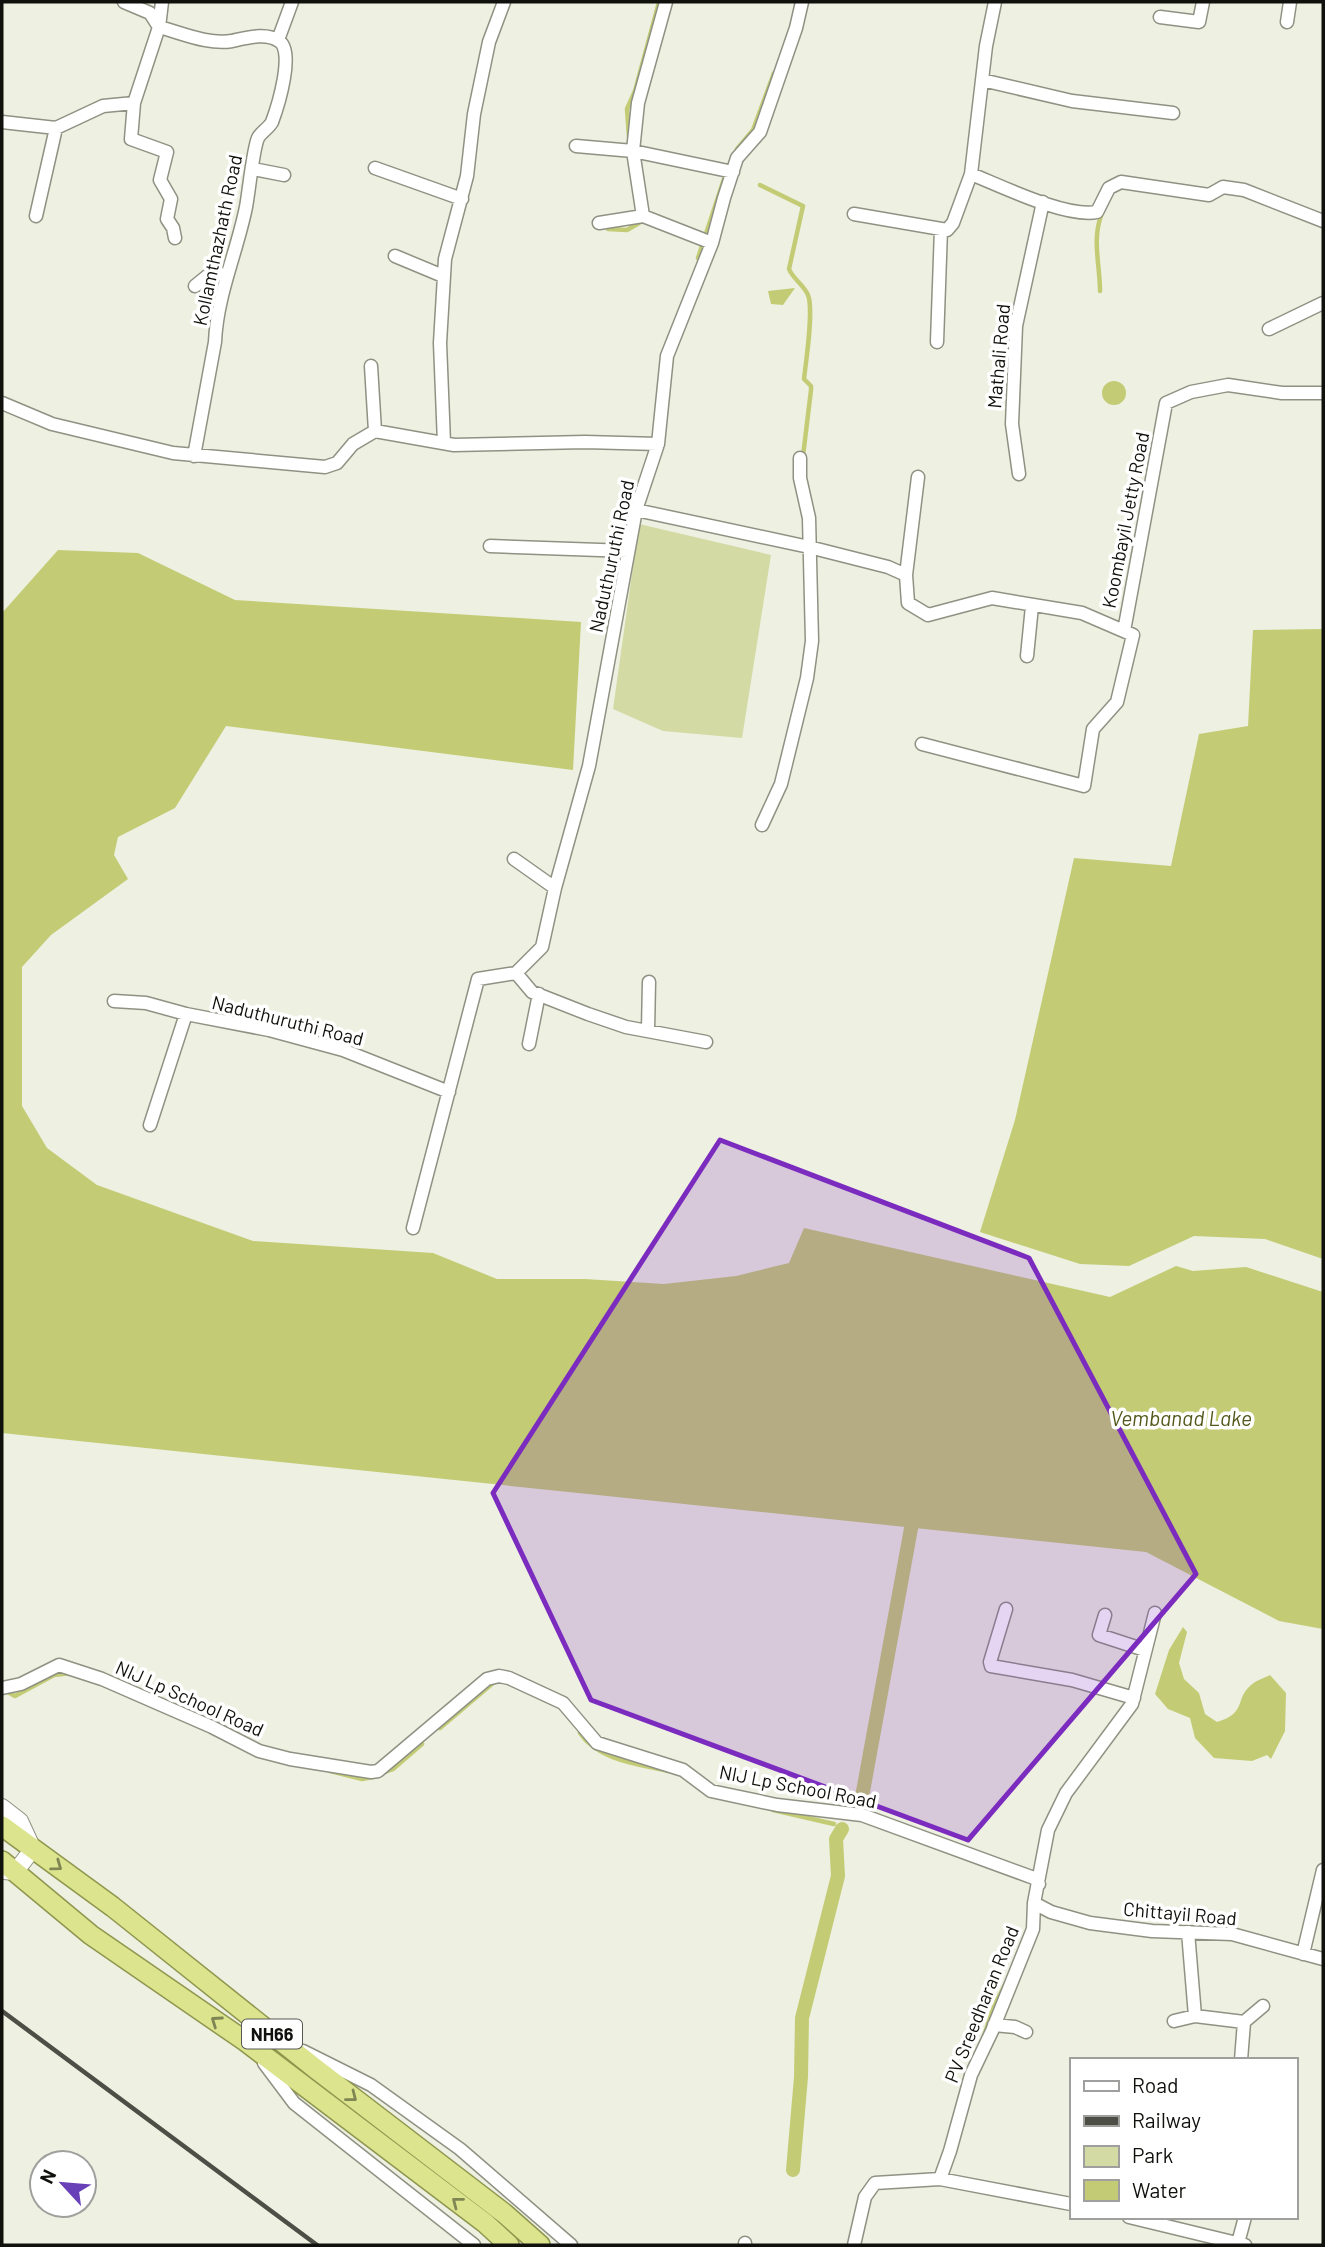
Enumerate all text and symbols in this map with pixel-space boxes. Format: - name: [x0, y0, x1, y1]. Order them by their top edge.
- street label: Kollamthazhath Road: [188, 153, 246, 327]
- street label: Mathali Road: [982, 303, 1014, 409]
- street label: Koombayil Jetty Road: [1097, 430, 1153, 610]
- street label: Naduthuruthi Road: [584, 478, 638, 634]
- street label: Naduthuruthi Road: [210, 990, 366, 1050]
- water label: Vembanad Lake: [1110, 1405, 1252, 1430]
- street label: NIJ Lp School Road: [112, 1655, 268, 1741]
- street label: NIJ Lp School Road: [717, 1759, 879, 1813]
- one-way arrow: [49, 1858, 62, 1870]
- street label: Chittayil Road: [1122, 1897, 1238, 1929]
- street label: PV Sreedharan Road: [939, 1922, 1023, 2086]
- one-way arrow: [211, 2017, 224, 2029]
- road number: NH66: [242, 2020, 302, 2048]
- legend: [1070, 2058, 1297, 2219]
- text: Road: [1132, 2072, 1178, 2097]
- one-way arrow: [345, 2088, 357, 2101]
- text: Railway: [1132, 2107, 1201, 2132]
- text: Park: [1132, 2142, 1173, 2167]
- north arrow: [28, 2149, 98, 2219]
- text: N: [34, 2166, 60, 2187]
- text: Water: [1132, 2177, 1187, 2202]
- one-way arrow: [452, 2197, 464, 2210]

